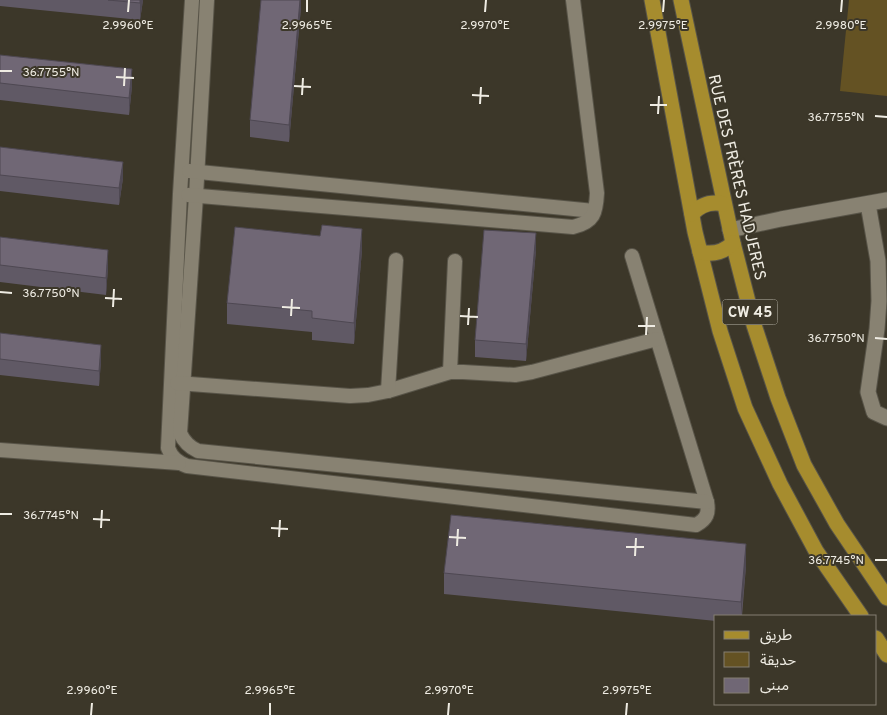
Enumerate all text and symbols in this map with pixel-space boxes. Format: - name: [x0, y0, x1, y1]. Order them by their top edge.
- text: 2.9960°E: [102, 18, 154, 34]
- text: 2.9965°E: [281, 18, 333, 34]
- text: 2.9970°E: [460, 18, 510, 34]
- text: 2.9975°E: [638, 18, 688, 34]
- text: 2.9980°E: [815, 18, 867, 34]
- text: 36.7755°N: [22, 65, 80, 81]
- street label: RUE DES FRÈRES HADJERES: [703, 72, 771, 282]
- text: 36.7755°N: [807, 110, 865, 126]
- text: 36.7750°N: [22, 286, 80, 302]
- road number: CW 45: [722, 300, 778, 324]
- text: 36.7750°N: [807, 331, 865, 347]
- text: 36.7745°N: [23, 508, 79, 524]
- text: 36.7745°N: [808, 553, 864, 569]
- legend: [714, 615, 877, 705]
- text: طريق: [760, 627, 792, 646]
- text: حديقة: [760, 652, 796, 671]
- text: مبنى: [760, 677, 789, 696]
- text: 2.9960°E: [66, 683, 118, 699]
- text: 2.9965°E: [244, 683, 296, 699]
- text: 2.9970°E: [424, 683, 474, 699]
- text: 2.9975°E: [602, 683, 652, 699]

